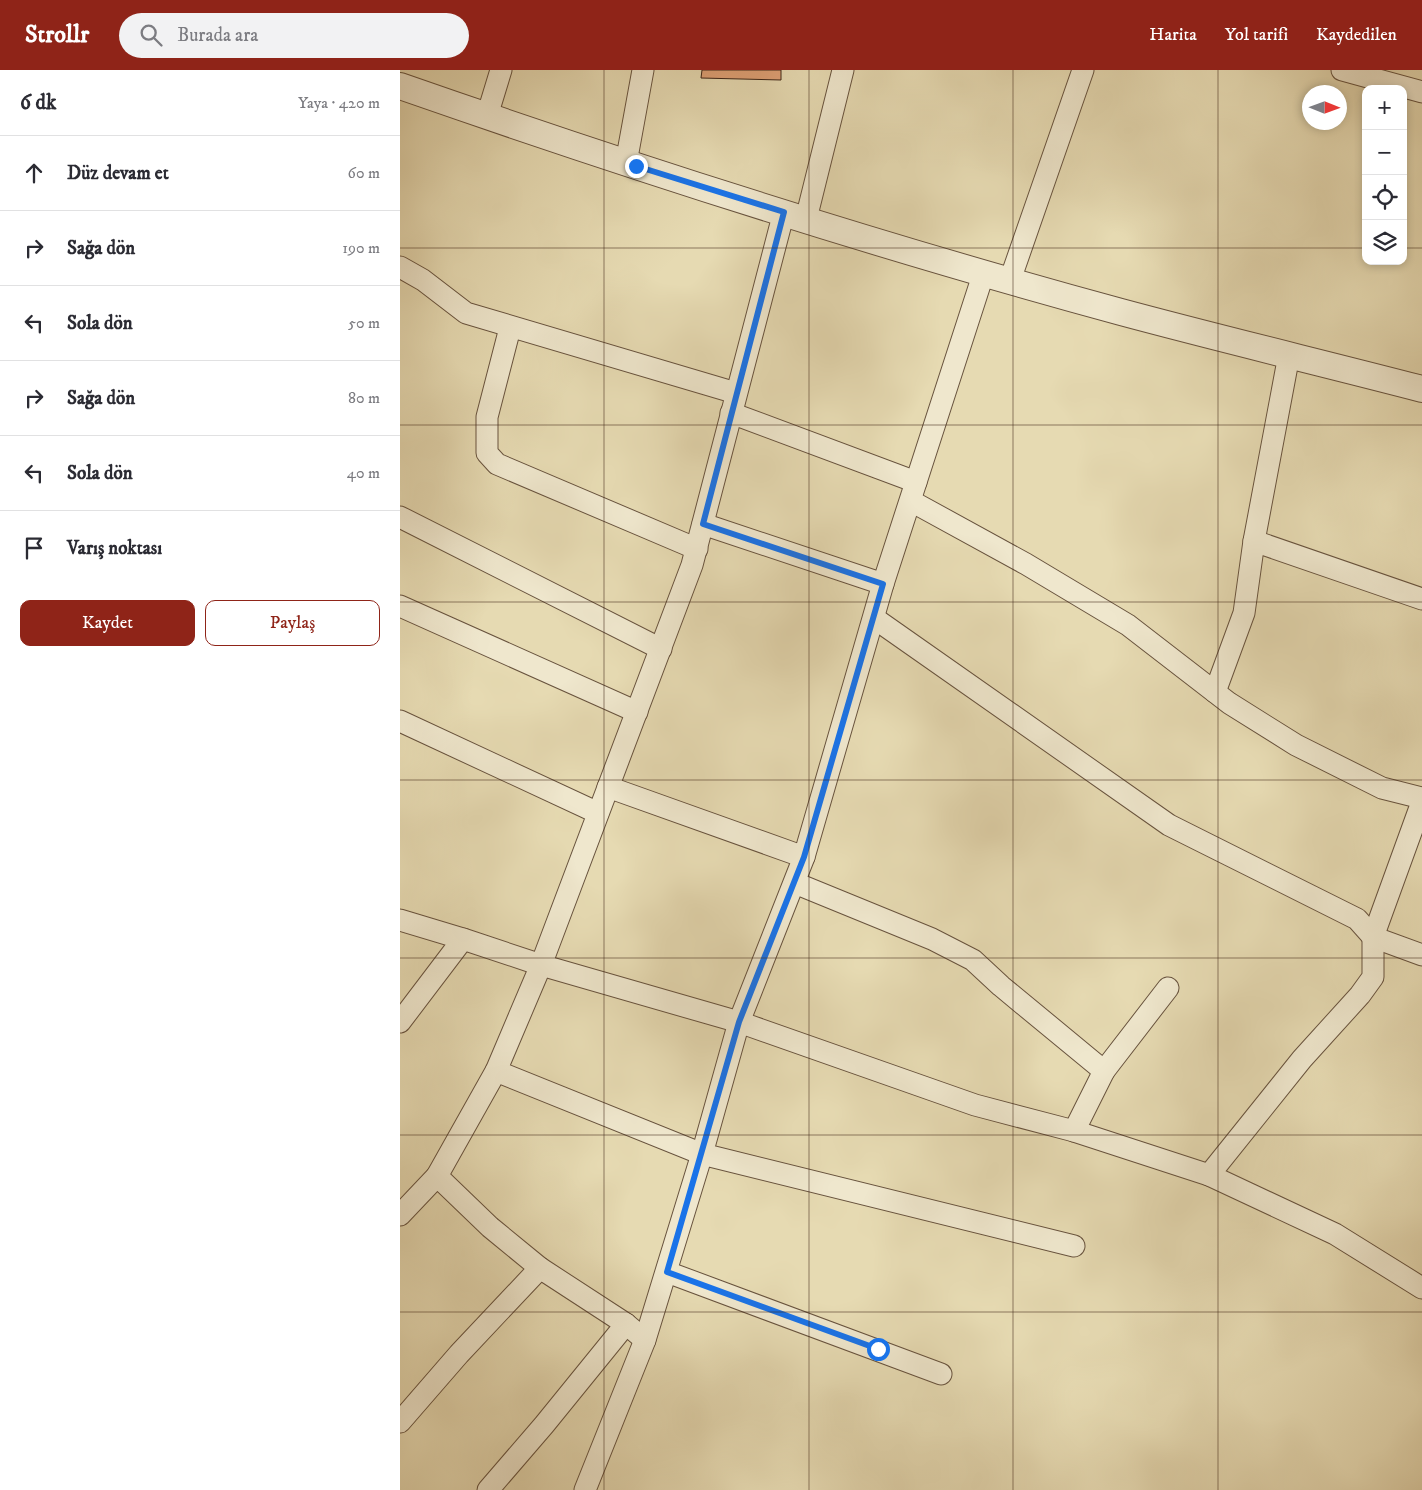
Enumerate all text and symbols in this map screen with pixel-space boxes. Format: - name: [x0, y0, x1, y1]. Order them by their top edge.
- search box: [119, 13, 469, 58]
- text: Strollr: [25, 20, 89, 50]
- icon: search: [137, 21, 165, 49]
- text: Burada ara: [177, 24, 258, 47]
- text: Harita: [1149, 24, 1197, 46]
- text: Yol tarifi: [1225, 24, 1288, 46]
- text: Kaydedilen: [1316, 24, 1397, 46]
- north arrow: [1302, 85, 1347, 130]
- map controls: [1362, 85, 1407, 265]
- button: +: [1362, 85, 1407, 130]
- text: 6 dk: [20, 90, 56, 116]
- text: Yaya · 420 m: [298, 93, 380, 113]
- button: −: [1362, 130, 1407, 175]
- route end: [625, 155, 648, 178]
- icon: ahead: [20, 159, 48, 187]
- text: Düz devam et: [67, 162, 169, 185]
- text: 60 m: [348, 163, 380, 183]
- button: locate: [1362, 175, 1407, 220]
- button: layers: [1362, 220, 1407, 265]
- icon: right: [20, 234, 48, 262]
- text: Sağa dön: [67, 237, 135, 260]
- text: 190 m: [342, 238, 380, 258]
- icon: left: [20, 309, 48, 337]
- text: Sola dön: [67, 312, 133, 335]
- text: 50 m: [348, 313, 380, 333]
- icon: right: [20, 384, 48, 412]
- text: Sağa dön: [67, 387, 135, 410]
- text: 80 m: [348, 388, 380, 408]
- icon: left: [20, 459, 48, 487]
- text: Sola dön: [67, 462, 133, 485]
- text: 40 m: [347, 463, 380, 483]
- icon: arrive: [20, 534, 48, 562]
- text: Varış noktası: [67, 537, 162, 560]
- button: Kaydet: [20, 600, 195, 646]
- button: Paylaş: [205, 600, 380, 646]
- route start: [867, 1338, 890, 1361]

